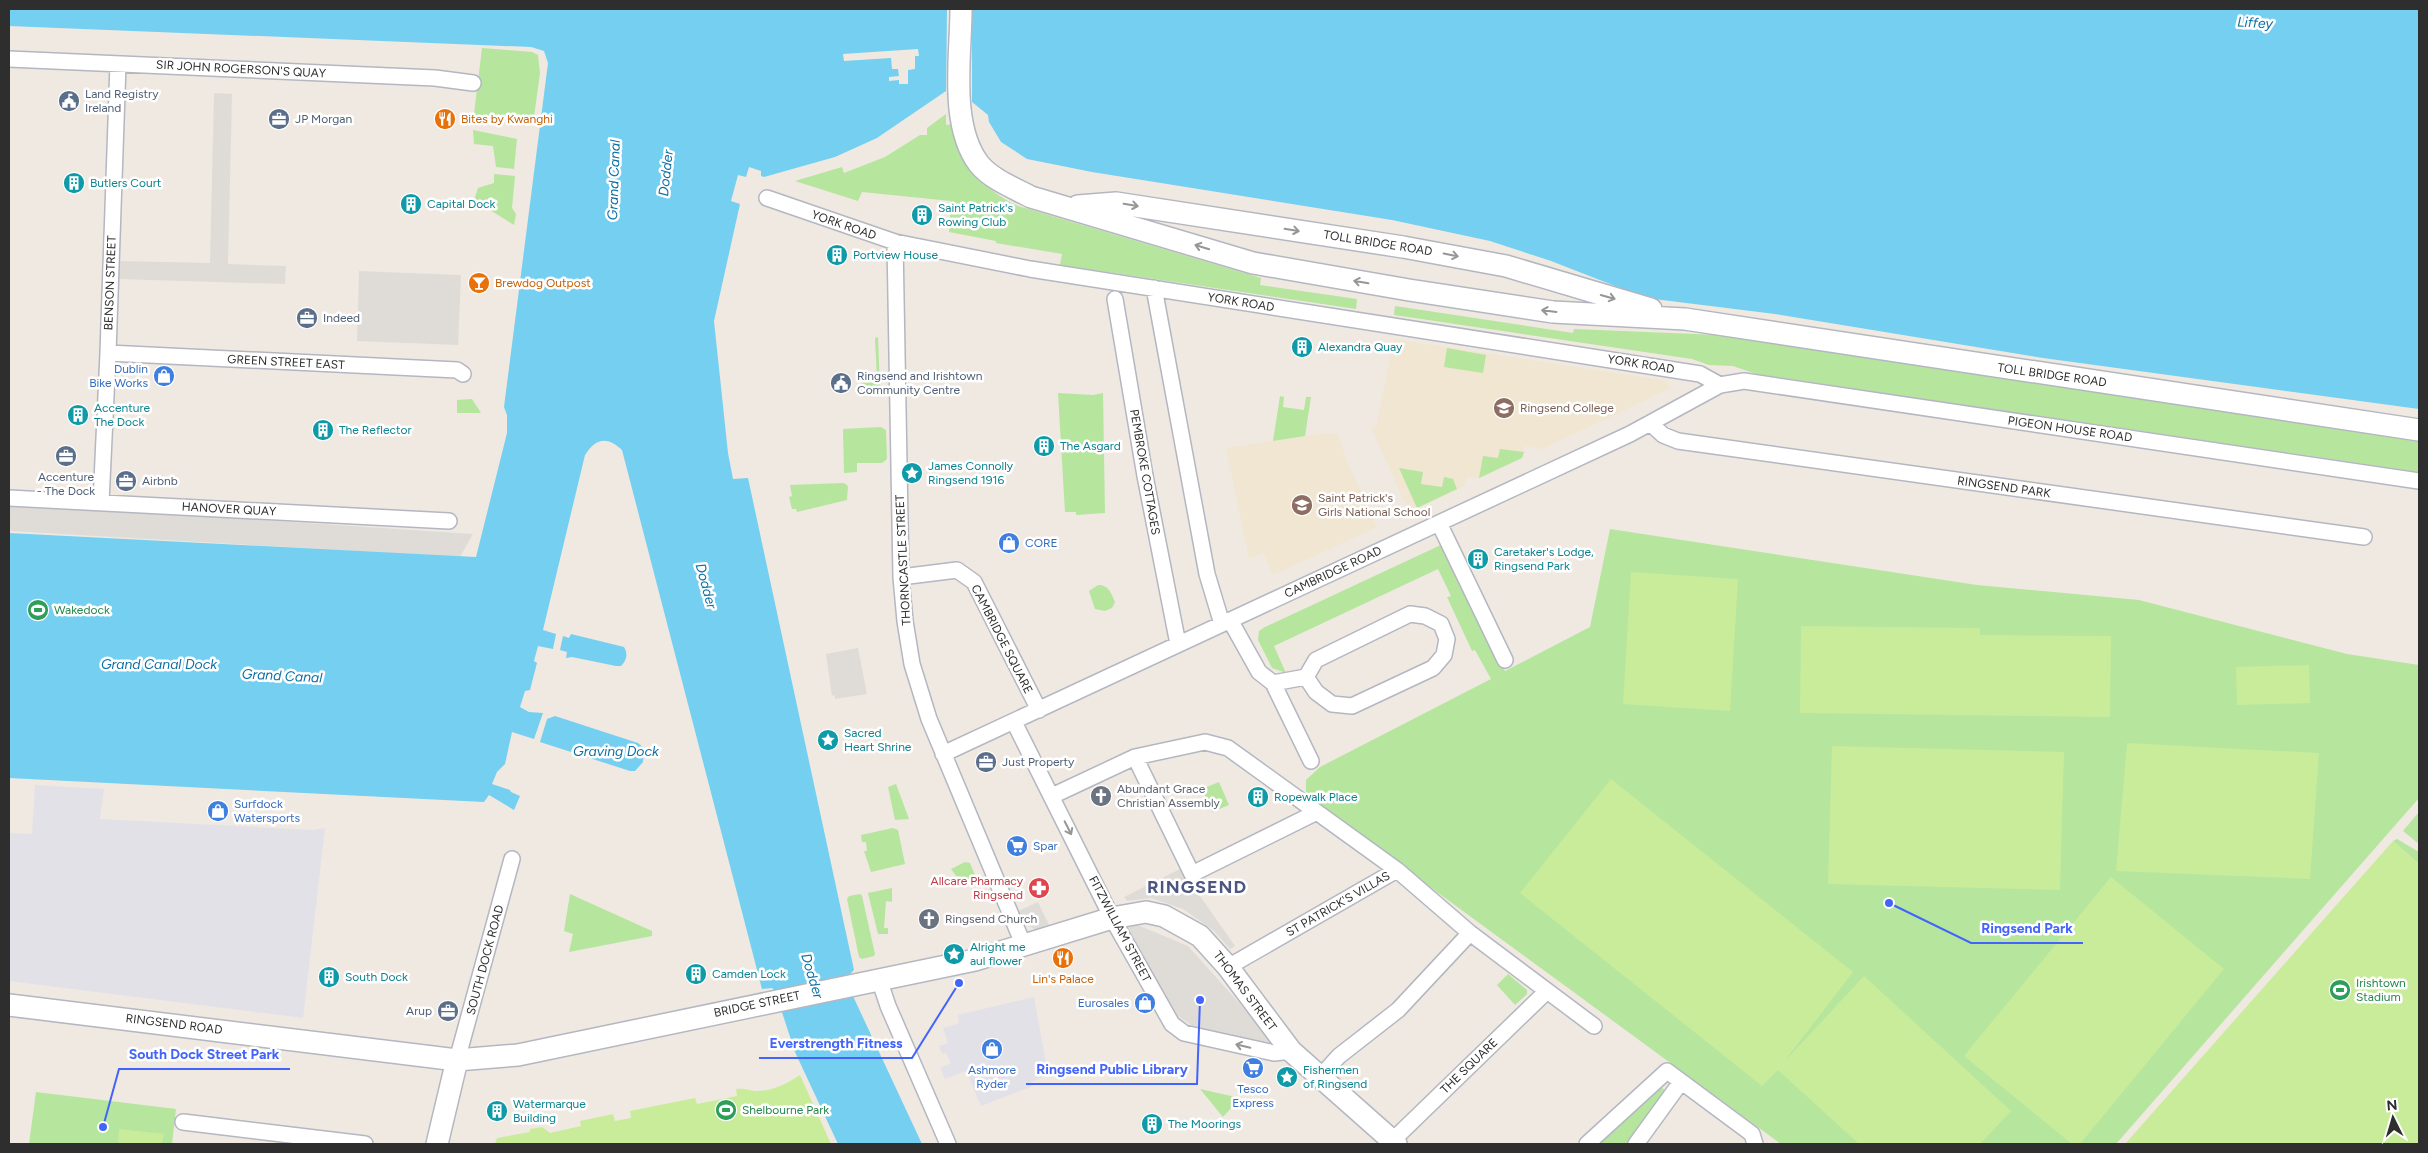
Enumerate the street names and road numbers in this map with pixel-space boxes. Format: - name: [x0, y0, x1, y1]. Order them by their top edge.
- street label: SIR JOHN ROGERSON'S QUAY: [156, 58, 327, 80]
- street label: YORK ROAD: [810, 207, 878, 243]
- street label: TOLL BRIDGE ROAD: [1323, 227, 1433, 259]
- street label: BENSON STREET: [101, 235, 119, 331]
- street label: YORK ROAD: [1207, 290, 1275, 314]
- street label: GREEN STREET EAST: [227, 352, 345, 372]
- street label: YORK ROAD: [1607, 352, 1675, 376]
- street label: TOLL BRIDGE ROAD: [1996, 360, 2108, 390]
- street label: PEMBROKE COTTAGES: [1127, 408, 1163, 536]
- street label: PIGEON HOUSE ROAD: [2007, 413, 2133, 445]
- street label: RINGSEND PARK: [1956, 474, 2052, 501]
- street label: THORNCASTLE STREET: [893, 494, 913, 626]
- street label: HANOVER QUAY: [181, 500, 277, 519]
- street label: CAMBRIDGE ROAD: [1282, 543, 1384, 601]
- street label: CAMBRIDGE SQUARE: [968, 582, 1036, 696]
- street label: ST PATRICK'S VILLAS: [1284, 869, 1392, 939]
- street label: FITZWILLIAM STREET: [1086, 874, 1154, 985]
- street label: SOUTH DOCK ROAD: [464, 903, 506, 1017]
- street label: THOMAS STREET: [1211, 948, 1280, 1034]
- street label: BRIDGE STREET: [713, 988, 802, 1020]
- street label: RINGSEND ROAD: [125, 1011, 223, 1037]
- street label: THE SQUARE: [1438, 1035, 1500, 1097]

